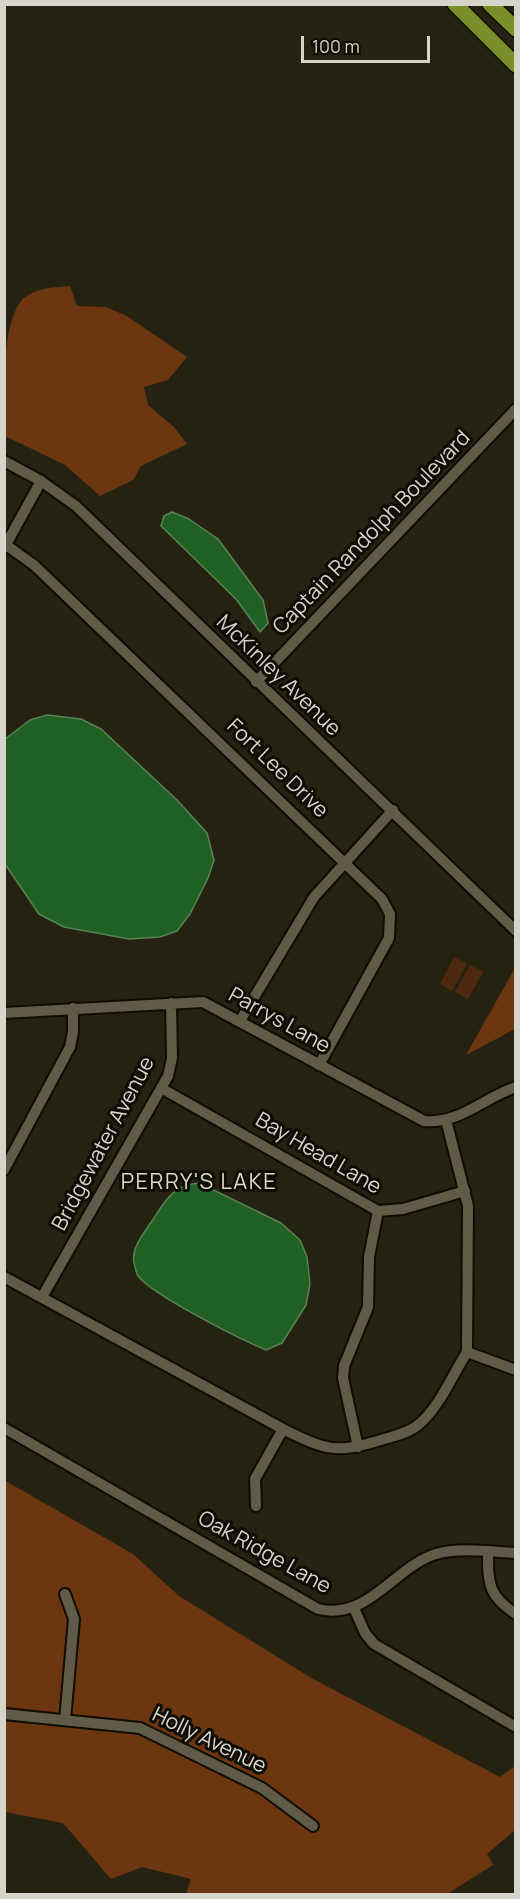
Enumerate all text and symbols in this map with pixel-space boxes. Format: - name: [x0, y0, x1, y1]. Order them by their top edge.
- scale bar: [304, 24, 433, 62]
- text: 100 m: [312, 34, 360, 58]
- street label: Captain Randolph Boulevard: [268, 426, 476, 640]
- street label: McKinley Avenue: [211, 610, 345, 742]
- street label: Fort Lee Drive: [221, 714, 333, 824]
- street label: Parrys Lane: [224, 983, 334, 1059]
- street label: Bridgewater Avenue: [48, 1053, 160, 1235]
- street label: Bay Head Lane: [251, 1108, 385, 1200]
- district label: PERRY'S LAKE: [121, 1170, 277, 1196]
- street label: Oak Ridge Lane: [193, 1506, 335, 1600]
- street label: Holly Avenue: [148, 1703, 270, 1779]

